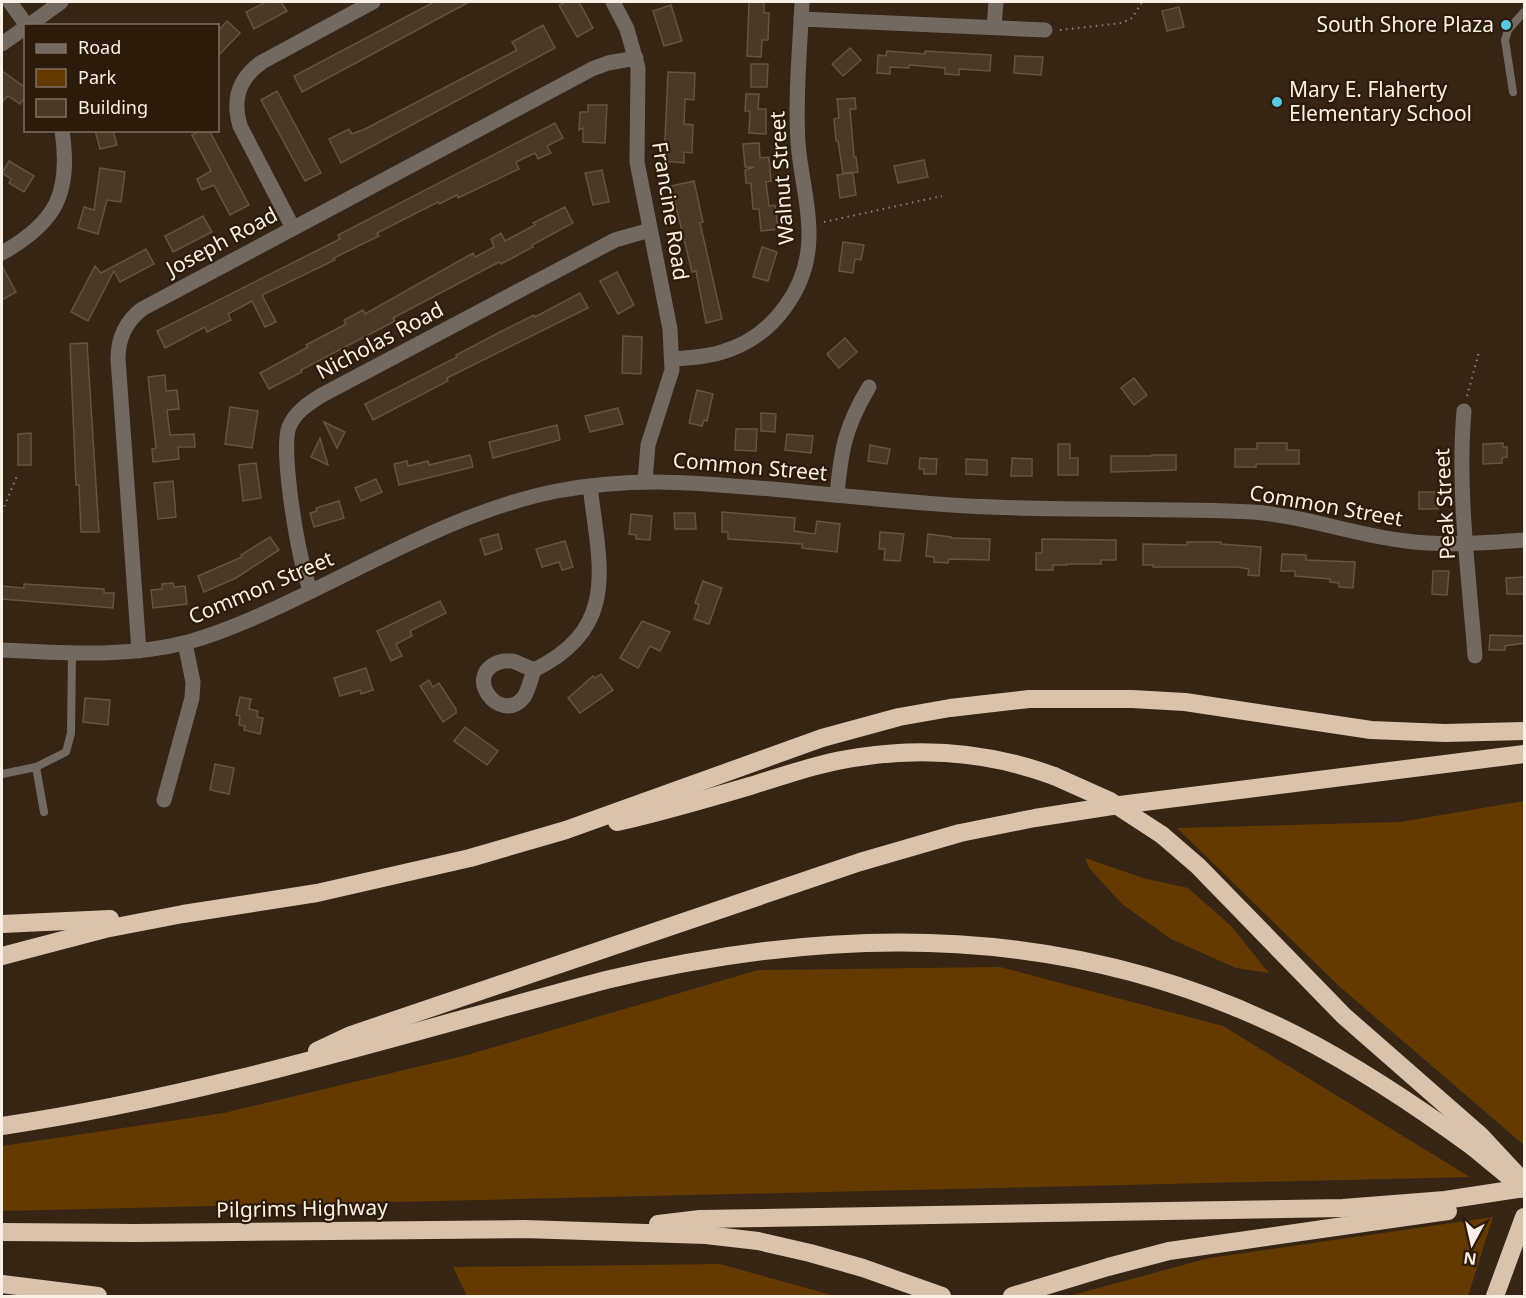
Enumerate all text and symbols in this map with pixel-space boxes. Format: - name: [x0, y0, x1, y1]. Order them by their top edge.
- place label: South Shore Plaza: [1316, 10, 1494, 38]
- marker: South Shore Plaza: [1499, 18, 1513, 32]
- legend: [24, 24, 219, 132]
- text: Road: [78, 35, 121, 59]
- text: Park: [78, 65, 116, 89]
- place label: Mary E. Flaherty Elementary School: [1289, 75, 1472, 127]
- text: Building: [78, 95, 148, 119]
- marker: Mary E. Flaherty Elementary School: [1270, 95, 1284, 109]
- street label: Walnut Street: [762, 110, 800, 246]
- street label: Francine Road: [646, 139, 696, 282]
- street label: Joseph Road: [159, 200, 282, 283]
- street label: Nicholas Road: [311, 295, 448, 385]
- street label: Common Street: [672, 445, 829, 487]
- street label: Peak Street: [1427, 447, 1461, 561]
- street label: Common Street: [1247, 478, 1405, 532]
- street label: Common Street: [184, 544, 338, 630]
- street label: Pilgrims Highway: [216, 1193, 388, 1223]
- north arrow: [1442, 1214, 1502, 1274]
- text: N: [1462, 1247, 1478, 1271]

